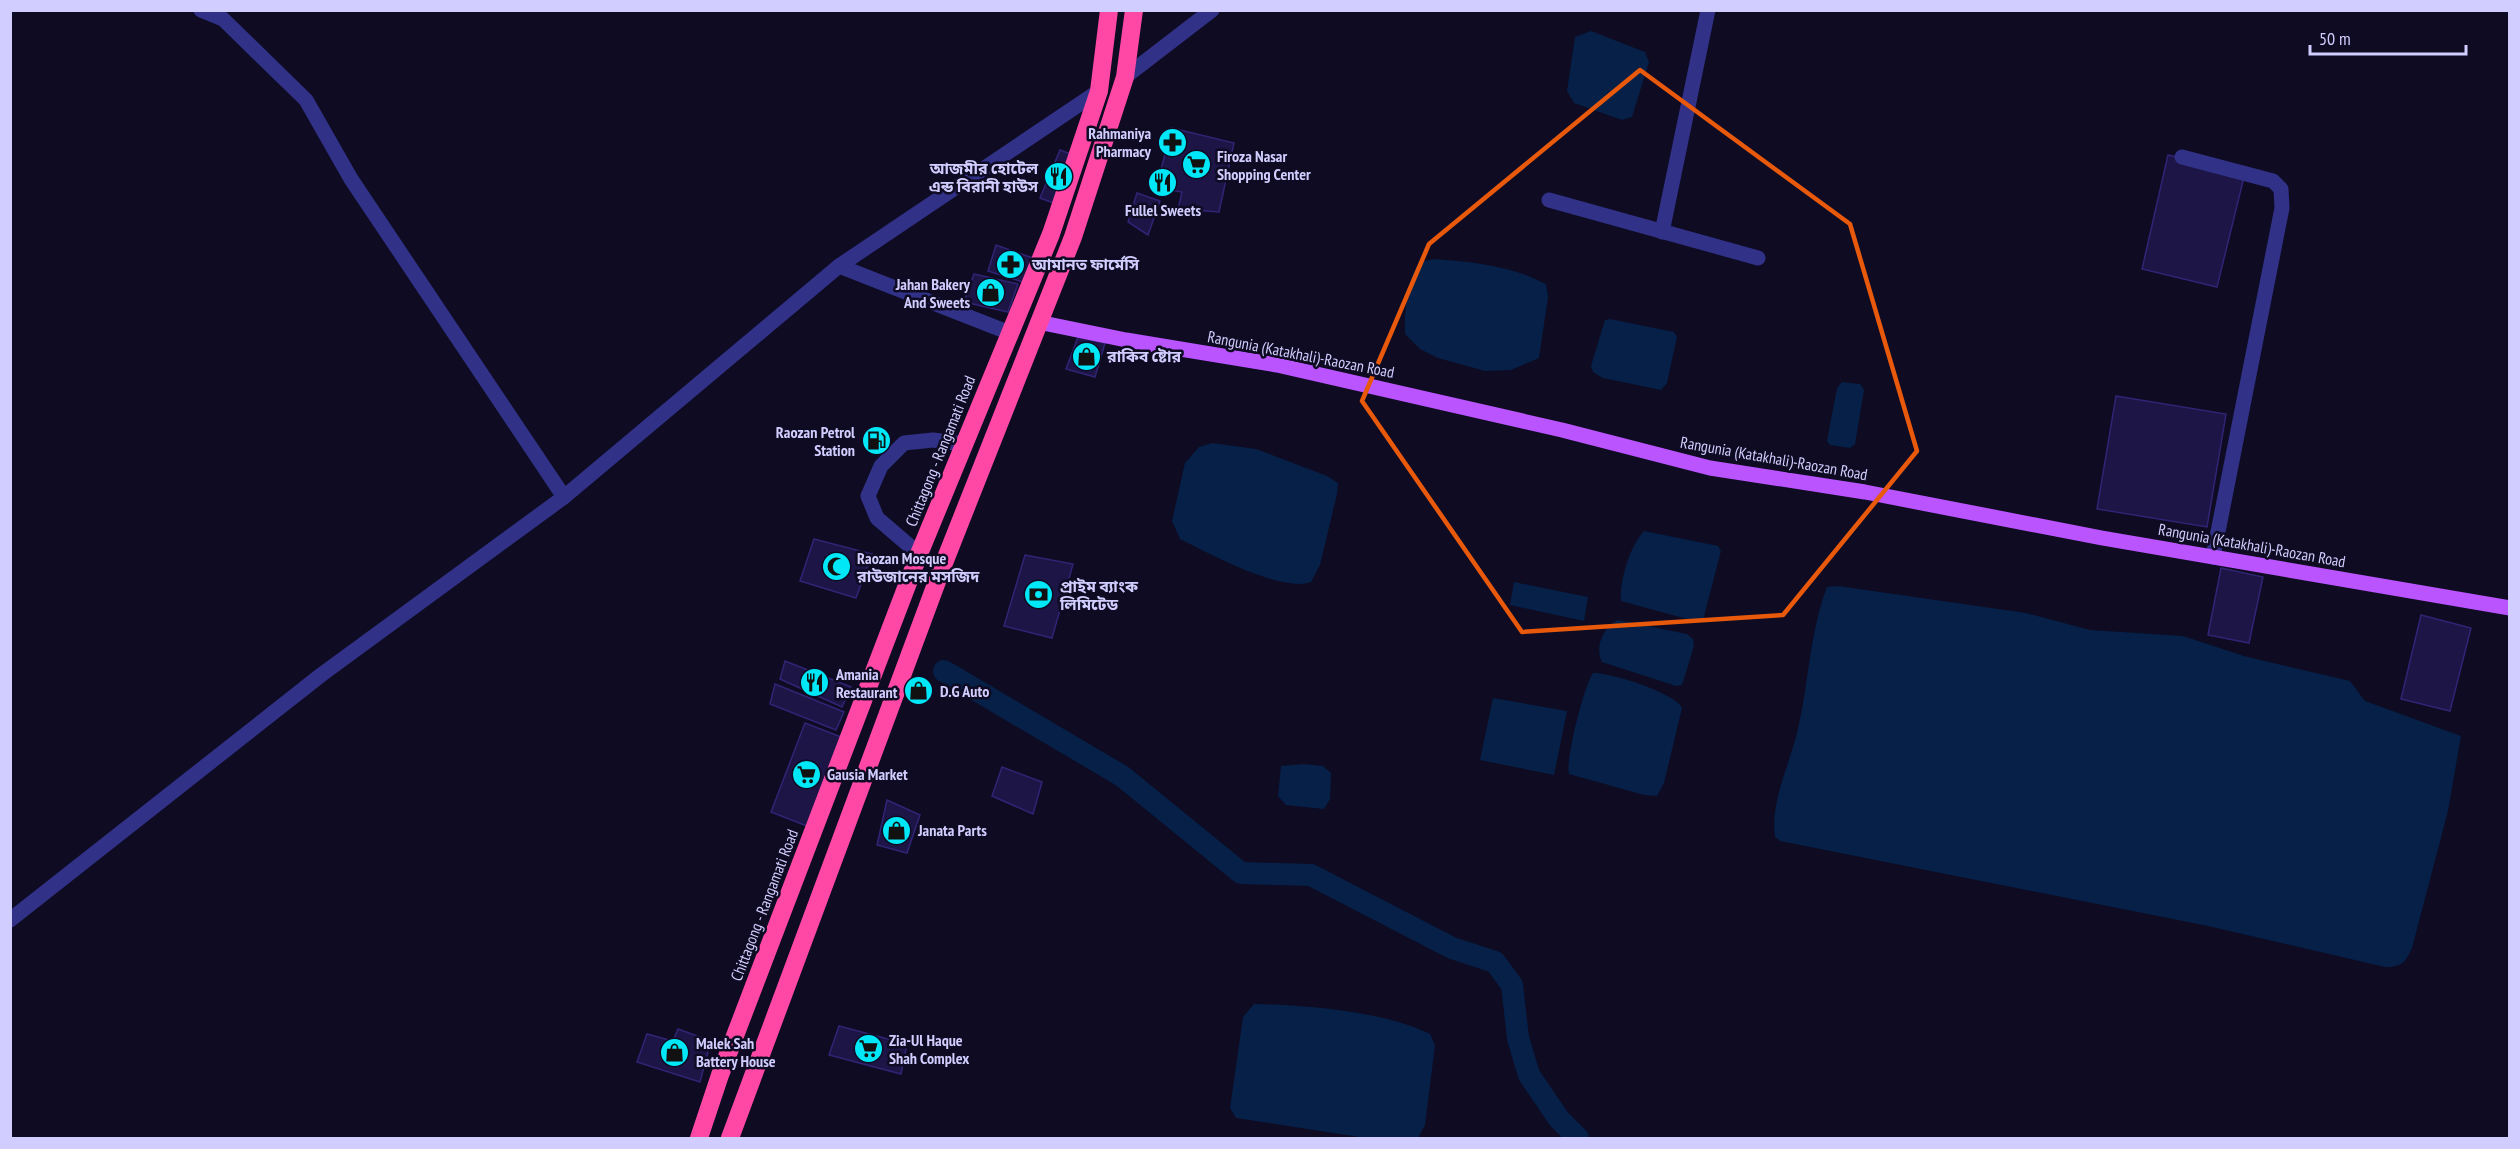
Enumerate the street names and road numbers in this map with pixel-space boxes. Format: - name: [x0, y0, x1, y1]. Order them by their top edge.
- street label: Rangunia (Katakhali)-Raozan Road: [1206, 326, 1396, 382]
- street label: Chittagong - Rangamati Road: [901, 373, 979, 529]
- street label: Rangunia (Katakhali)-Raozan Road: [1679, 432, 1869, 484]
- street label: Rangunia (Katakhali)-Raozan Road: [2157, 519, 2347, 571]
- street label: Chittagong - Rangamati Road: [726, 826, 802, 984]

